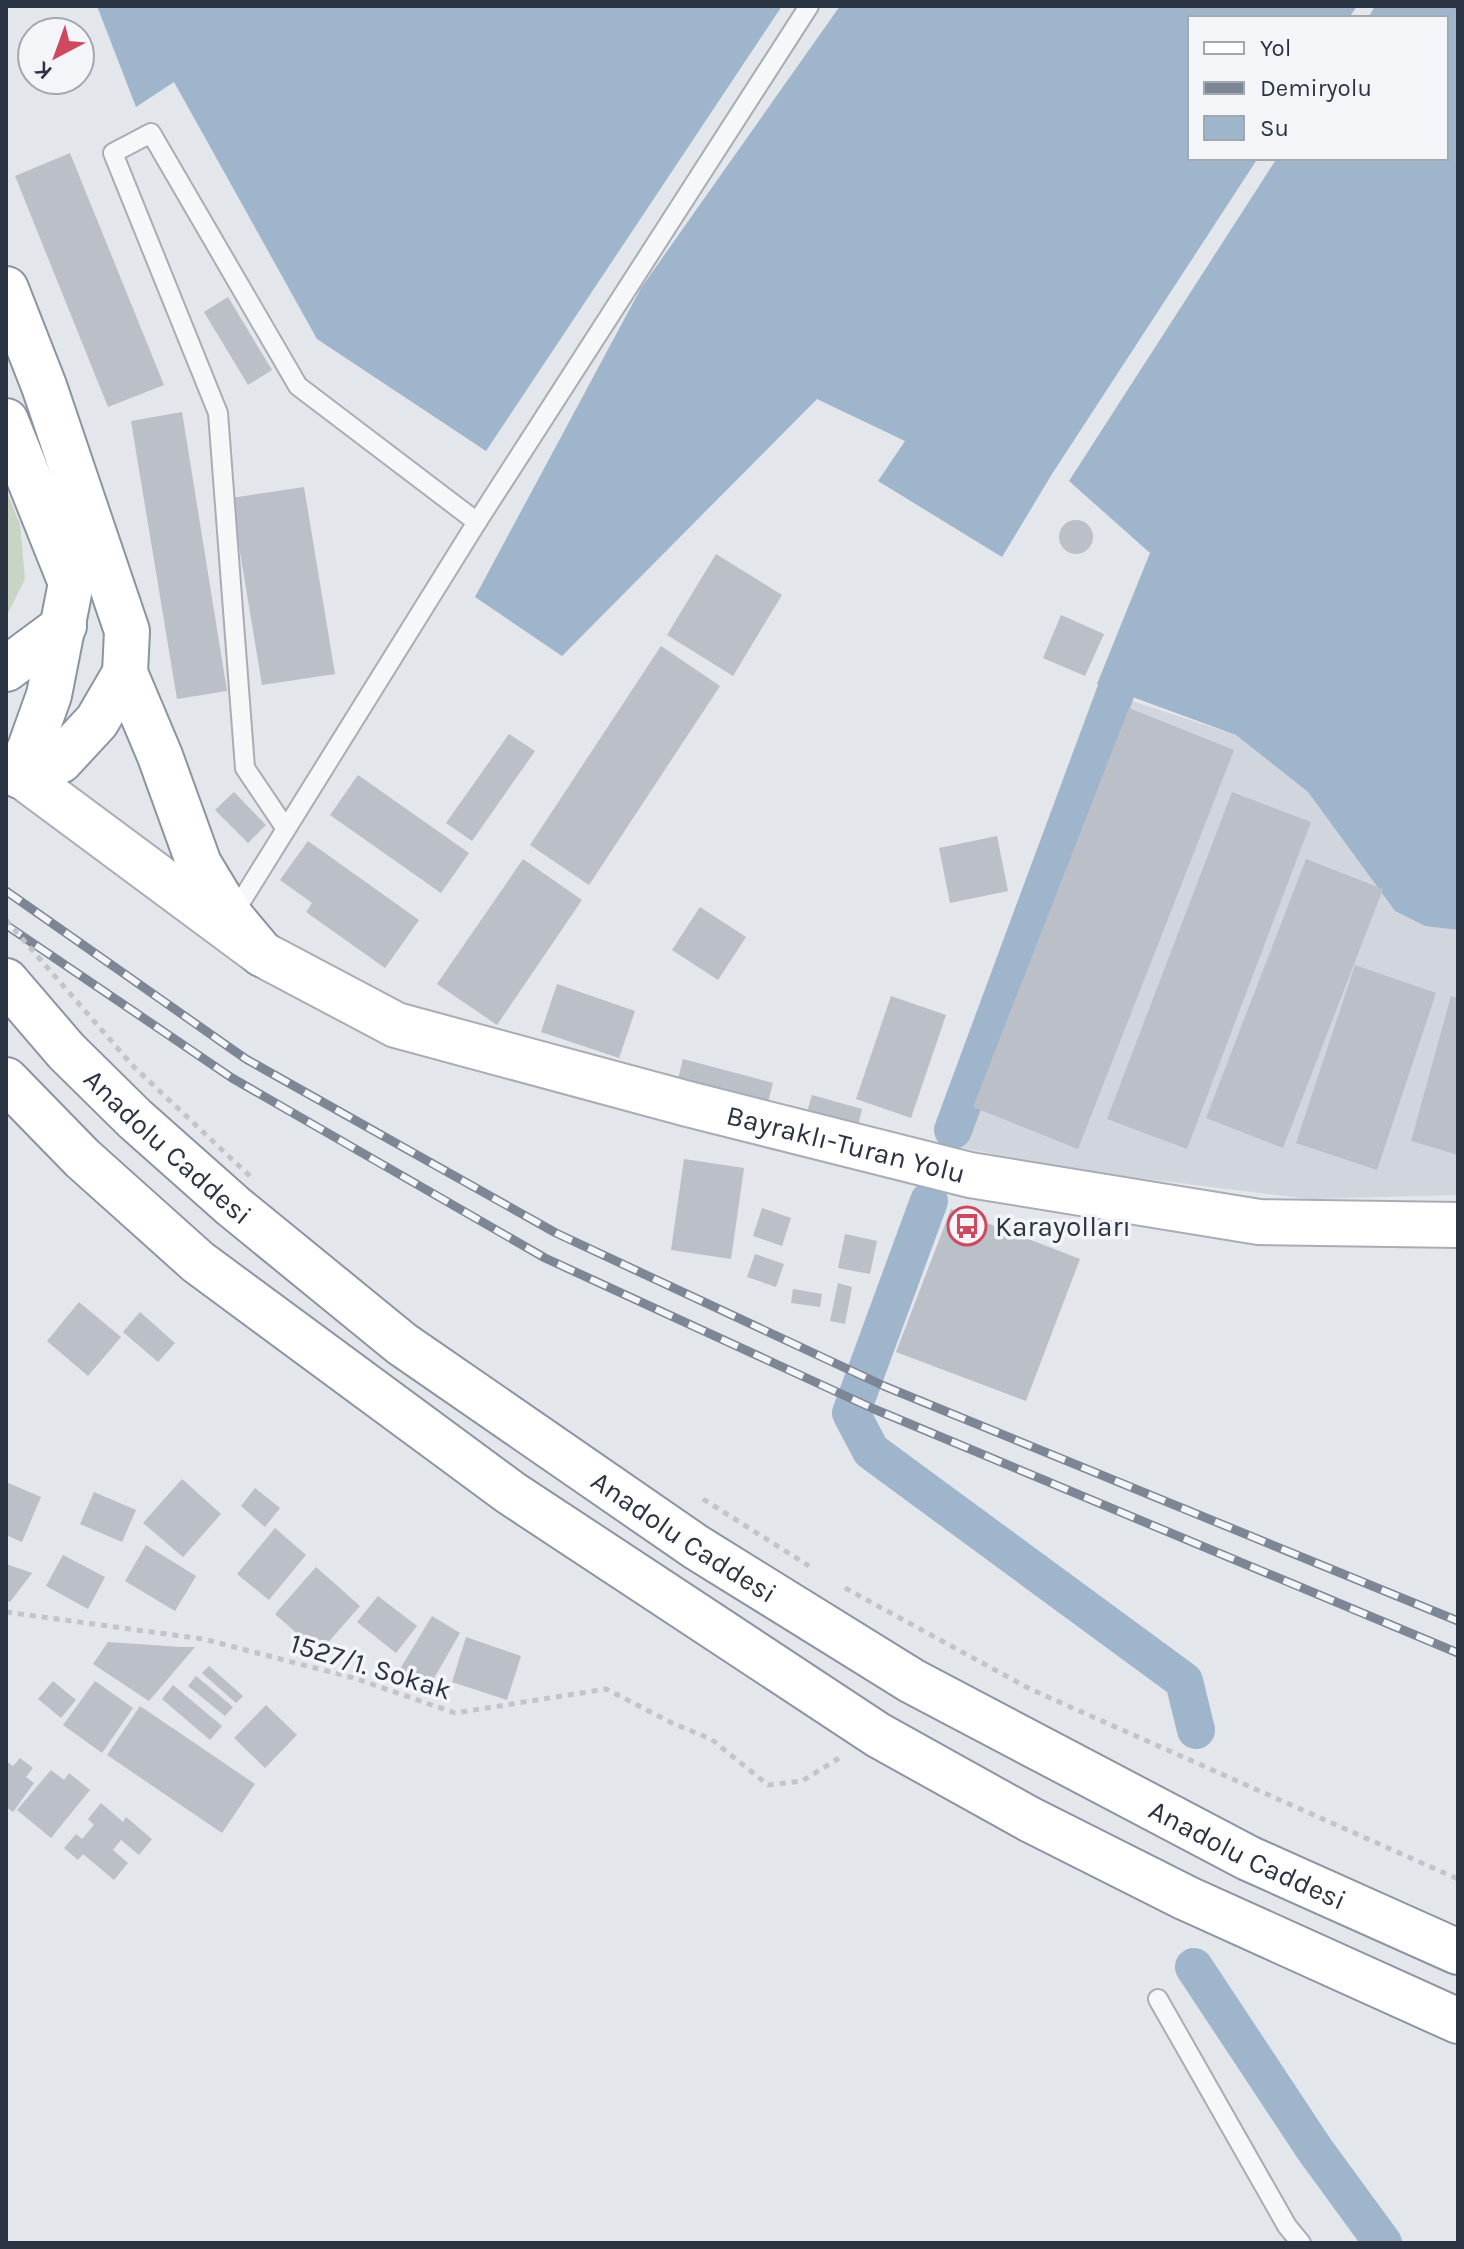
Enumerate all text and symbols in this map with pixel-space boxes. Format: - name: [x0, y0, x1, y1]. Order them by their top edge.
- north arrow: [16, 16, 96, 96]
- legend: [1188, 16, 1448, 160]
- text: Yol: [1260, 34, 1291, 62]
- text: K: [29, 55, 57, 85]
- text: Demiryolu: [1260, 74, 1372, 102]
- text: Su: [1260, 114, 1289, 142]
- street label: Anadolu Caddesi: [77, 1062, 258, 1231]
- street label: Bayraklı-Turan Yolu: [723, 1098, 969, 1190]
- bus stop icon: Karayolları: [946, 1205, 988, 1247]
- place label: Karayolları: [995, 1210, 1131, 1243]
- street label: Anadolu Caddesi: [585, 1464, 783, 1610]
- street label: 1527/1. Sokak: [286, 1626, 455, 1707]
- street label: Anadolu Caddesi: [1144, 1793, 1351, 1917]

